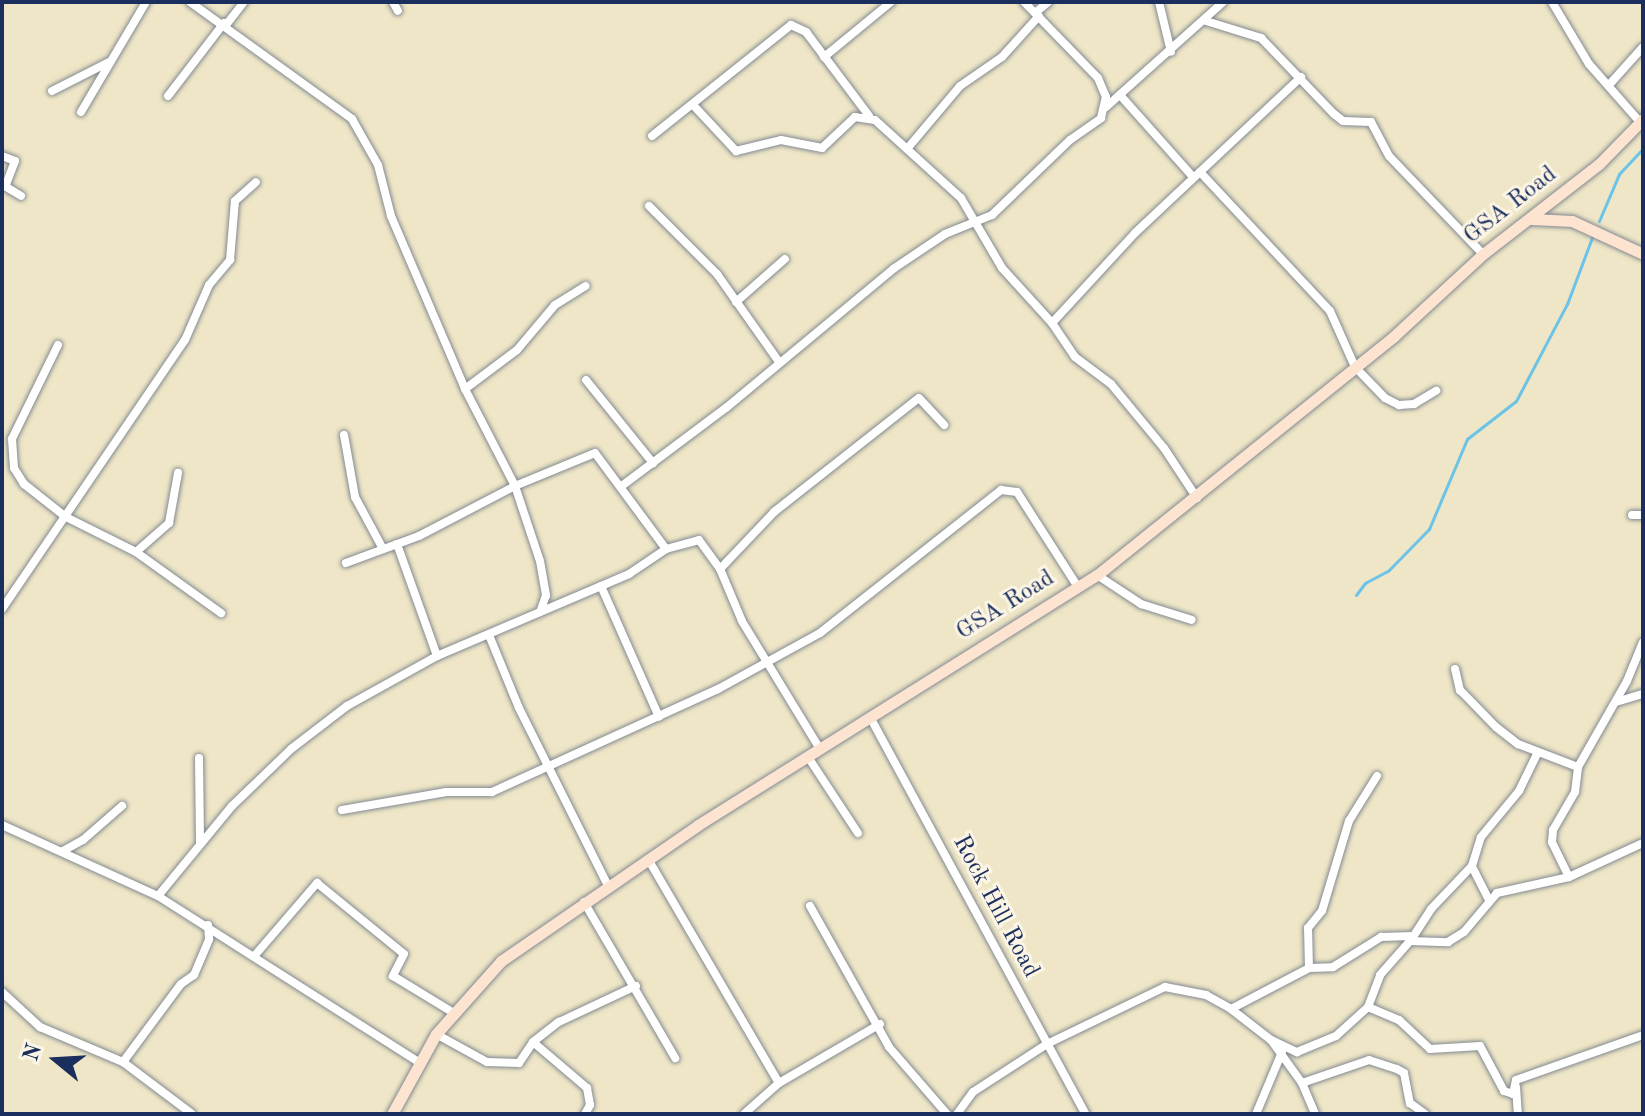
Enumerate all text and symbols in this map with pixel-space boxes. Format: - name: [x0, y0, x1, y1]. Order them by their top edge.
- street label: GSA Road: [1459, 161, 1563, 251]
- street label: GSA Road: [952, 565, 1060, 647]
- street label: Rock Hill Road: [945, 831, 1045, 983]
- north arrow: [16, 1020, 96, 1100]
- text: N: [20, 1041, 46, 1064]

